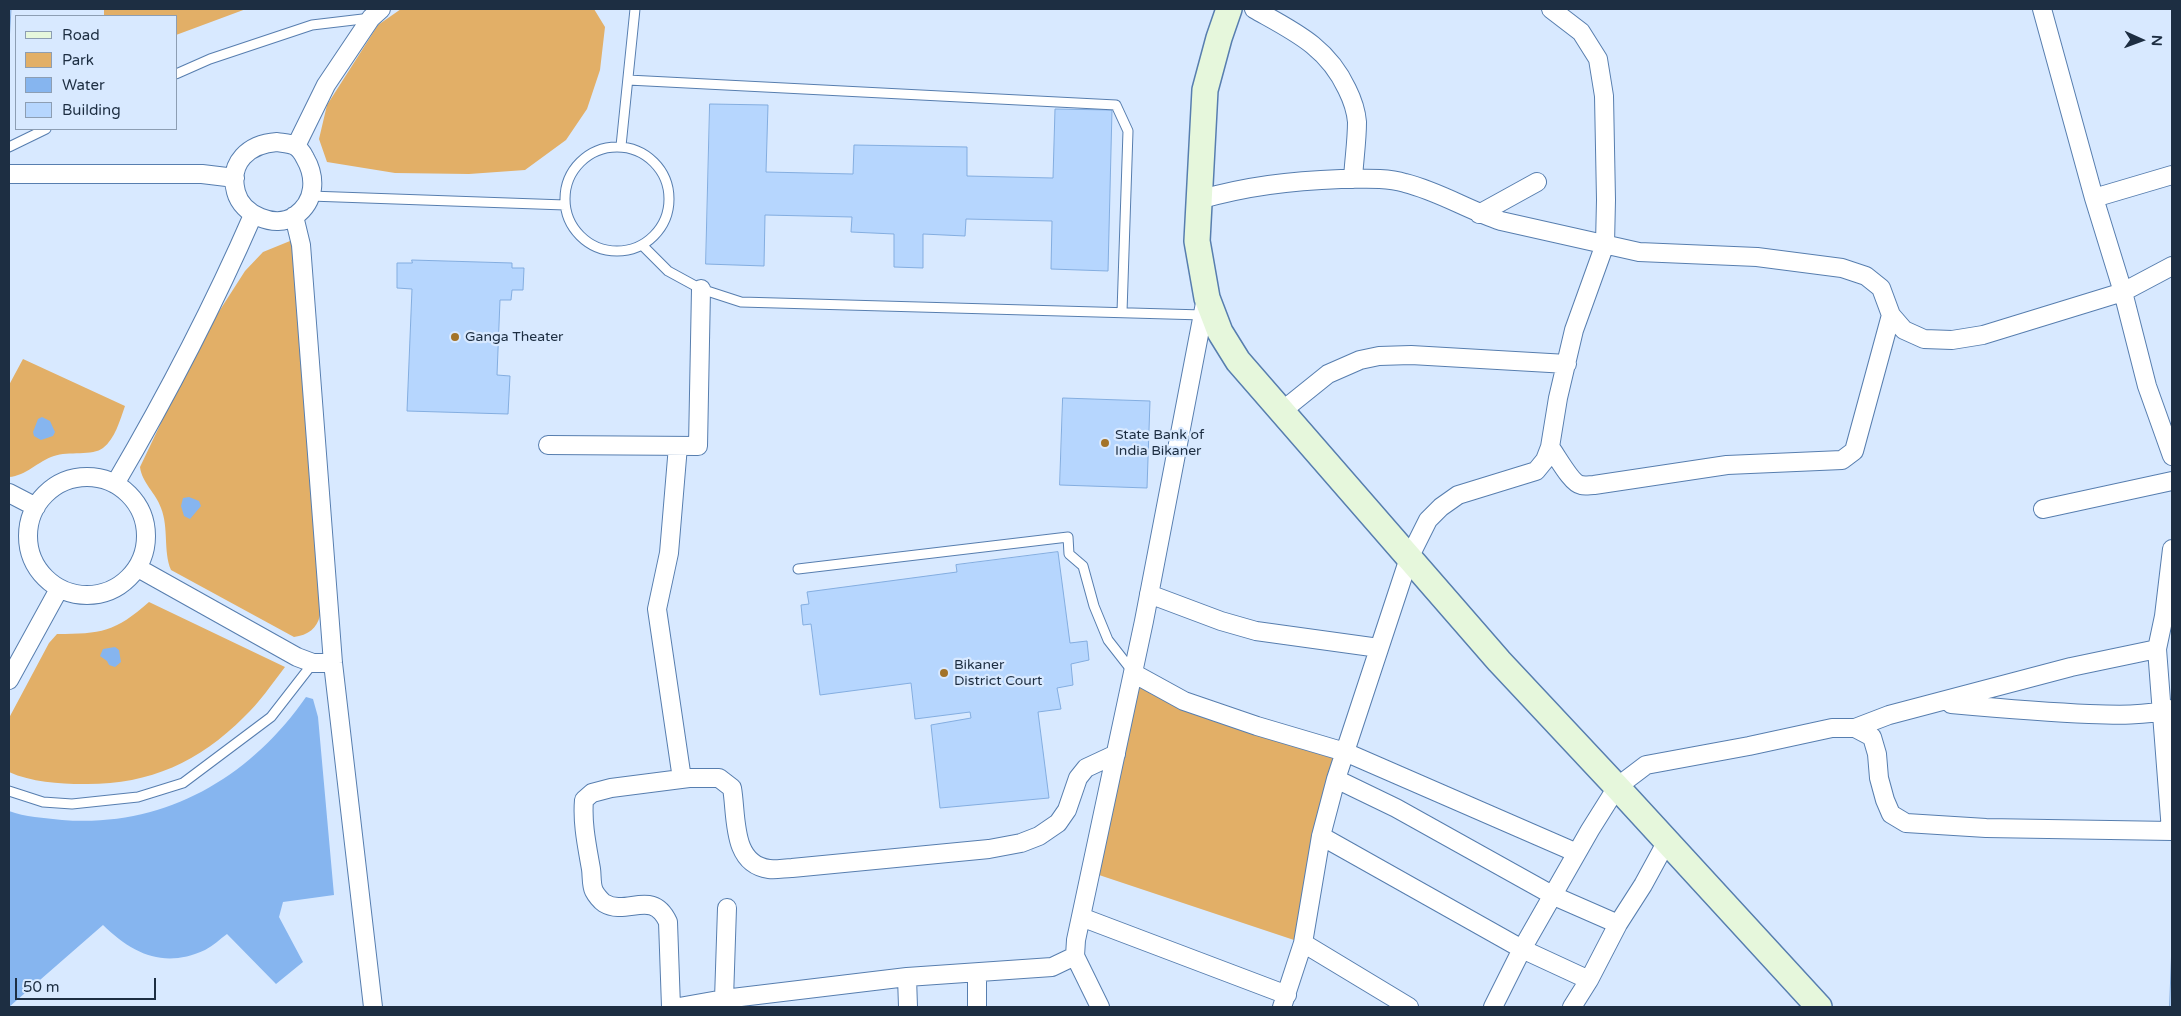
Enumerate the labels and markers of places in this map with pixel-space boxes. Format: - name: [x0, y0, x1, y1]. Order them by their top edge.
- place label: Ganga Theater: [465, 329, 563, 345]
- marker: Ganga Theater: [449, 331, 461, 343]
- place label: State Bank of India Bikaner: [1115, 427, 1204, 460]
- marker: State Bank of India Bikaner: [1099, 437, 1111, 449]
- place label: Bikaner District Court: [954, 657, 1042, 690]
- marker: Bikaner District Court: [938, 667, 950, 679]

